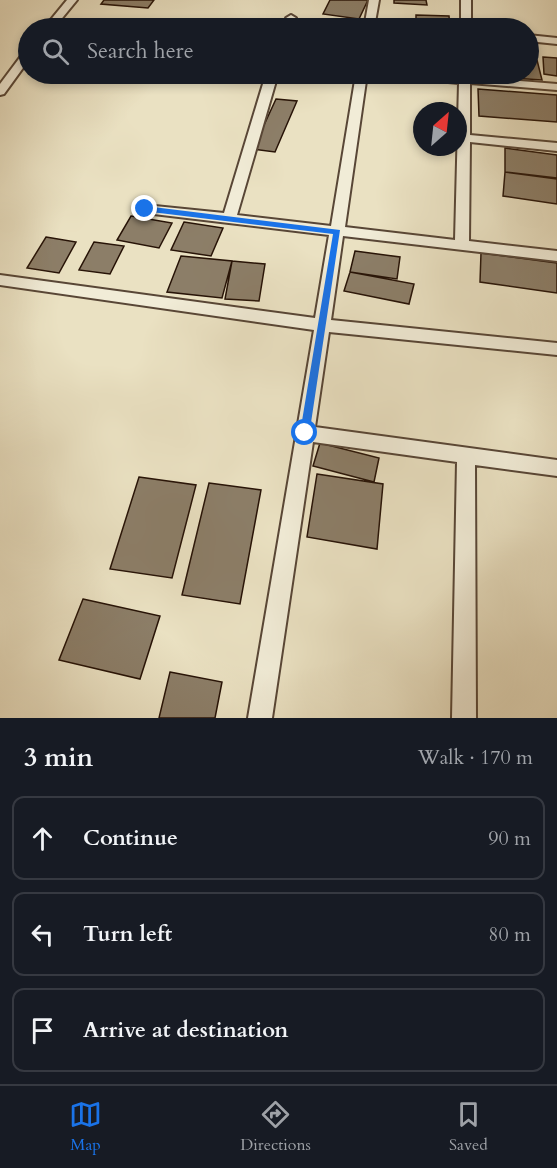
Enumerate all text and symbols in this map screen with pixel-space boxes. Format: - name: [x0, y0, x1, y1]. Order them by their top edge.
- search box: [18, 18, 539, 84]
- icon: search: [39, 35, 72, 68]
- text: Search here: [87, 36, 194, 66]
- north arrow: [413, 102, 467, 156]
- route end: [131, 195, 157, 221]
- route start: [291, 419, 317, 445]
- text: 3 min: [24, 740, 93, 775]
- text: Walk · 170 m: [418, 744, 533, 771]
- icon: ahead: [26, 822, 59, 855]
- text: Continue: [83, 823, 178, 853]
- text: 90 m: [488, 825, 531, 852]
- icon: left: [26, 918, 59, 951]
- text: Turn left: [83, 919, 172, 949]
- text: 80 m: [488, 921, 531, 948]
- icon: arrive: [26, 1014, 59, 1047]
- text: Arrive at destination: [83, 1015, 288, 1045]
- tab: Map: [69, 1098, 102, 1156]
- tab: Directions: [240, 1098, 311, 1156]
- tab: Saved: [449, 1098, 488, 1156]

